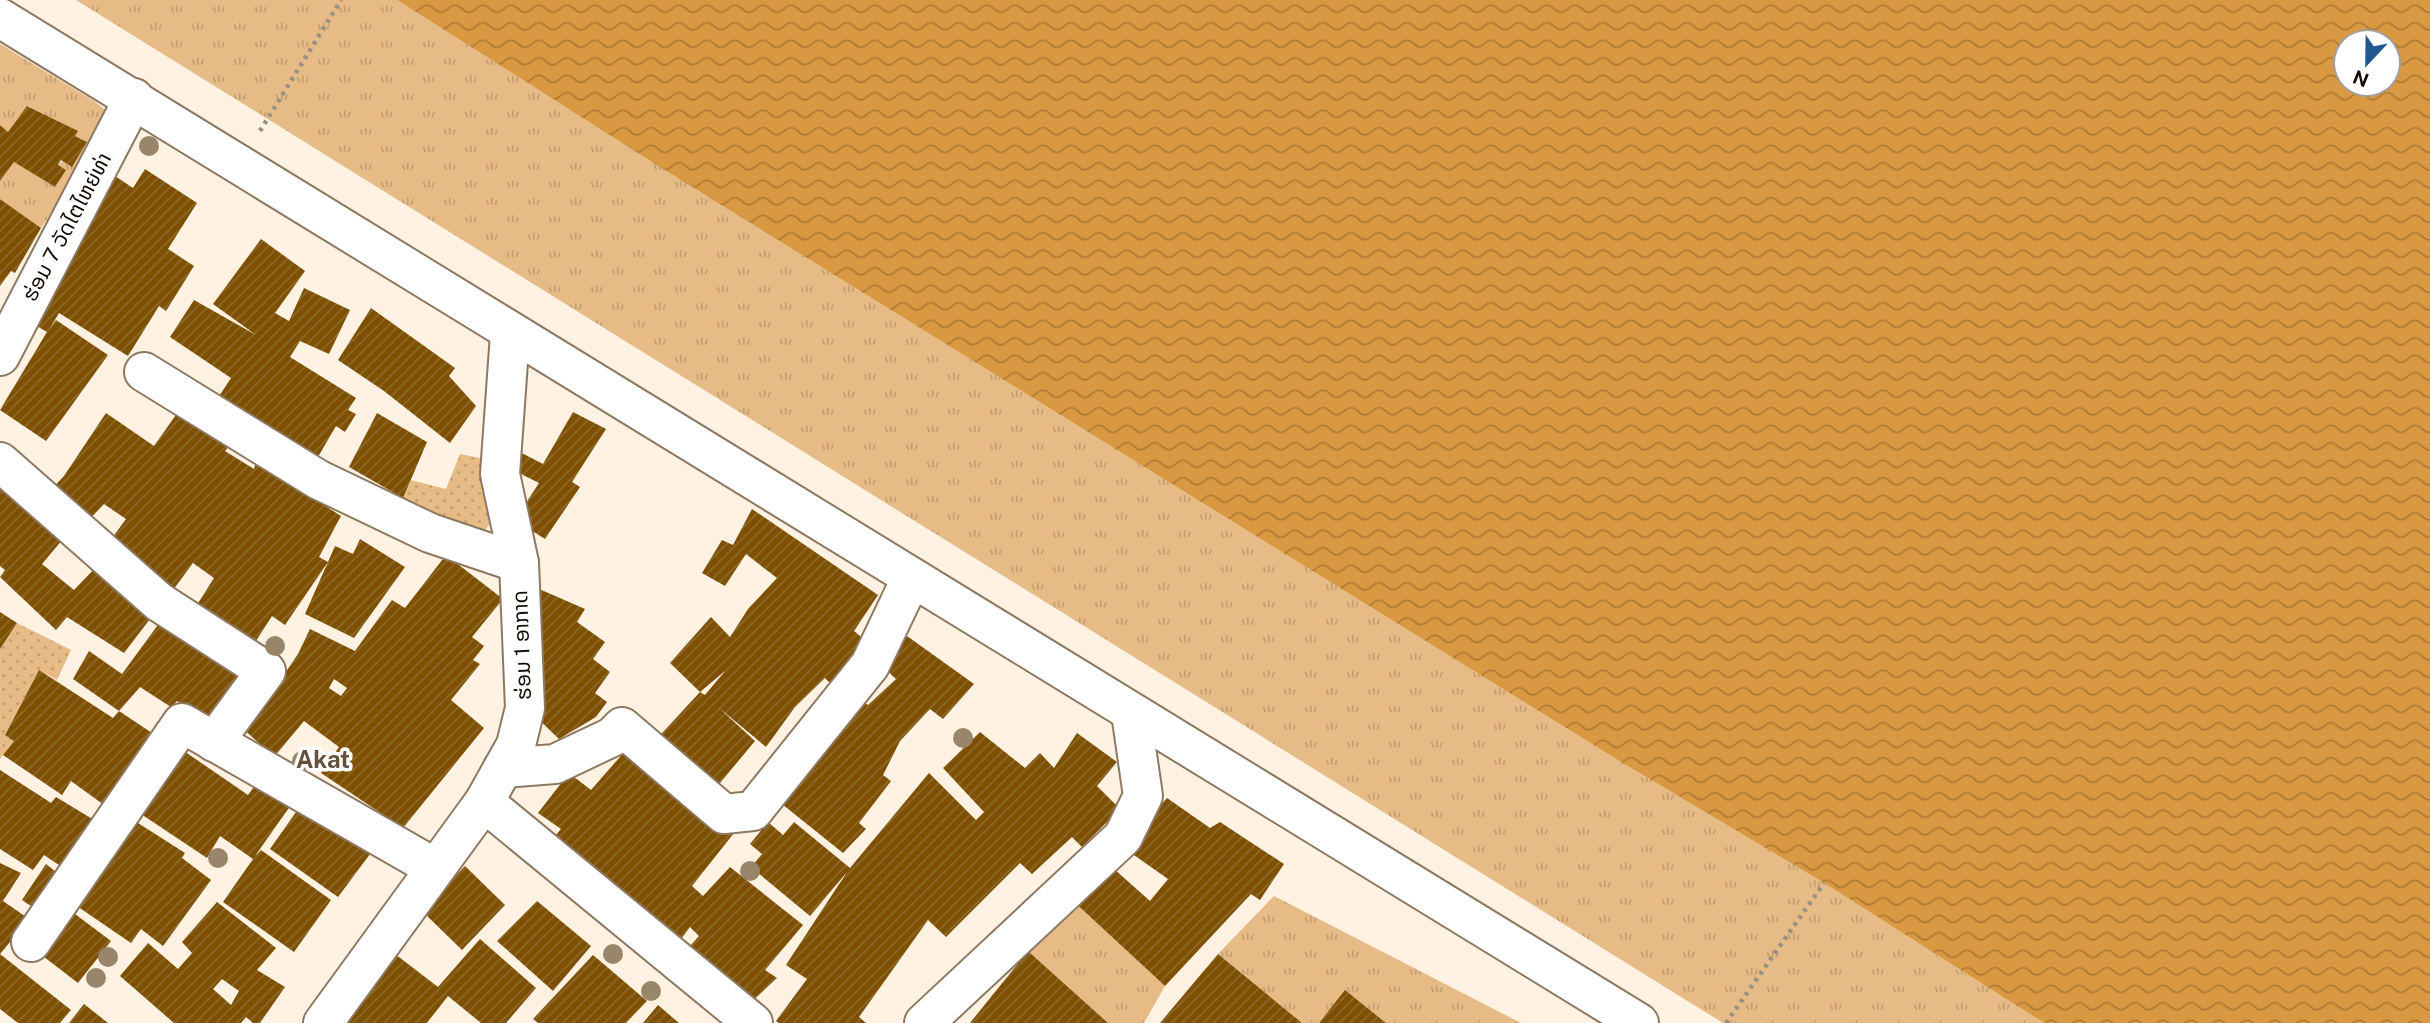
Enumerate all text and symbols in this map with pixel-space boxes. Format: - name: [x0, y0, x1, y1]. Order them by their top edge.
- north arrow: [2332, 28, 2402, 98]
- text: N: [2350, 66, 2372, 92]
- street label: ຮ່ອມ 7 ວັດໄຕໄຫຍ່ທ່າ: [17, 148, 116, 305]
- street label: ຮ່ອມ 1 ອາກາດ: [507, 590, 536, 700]
- district label: Akat: [296, 745, 350, 773]

